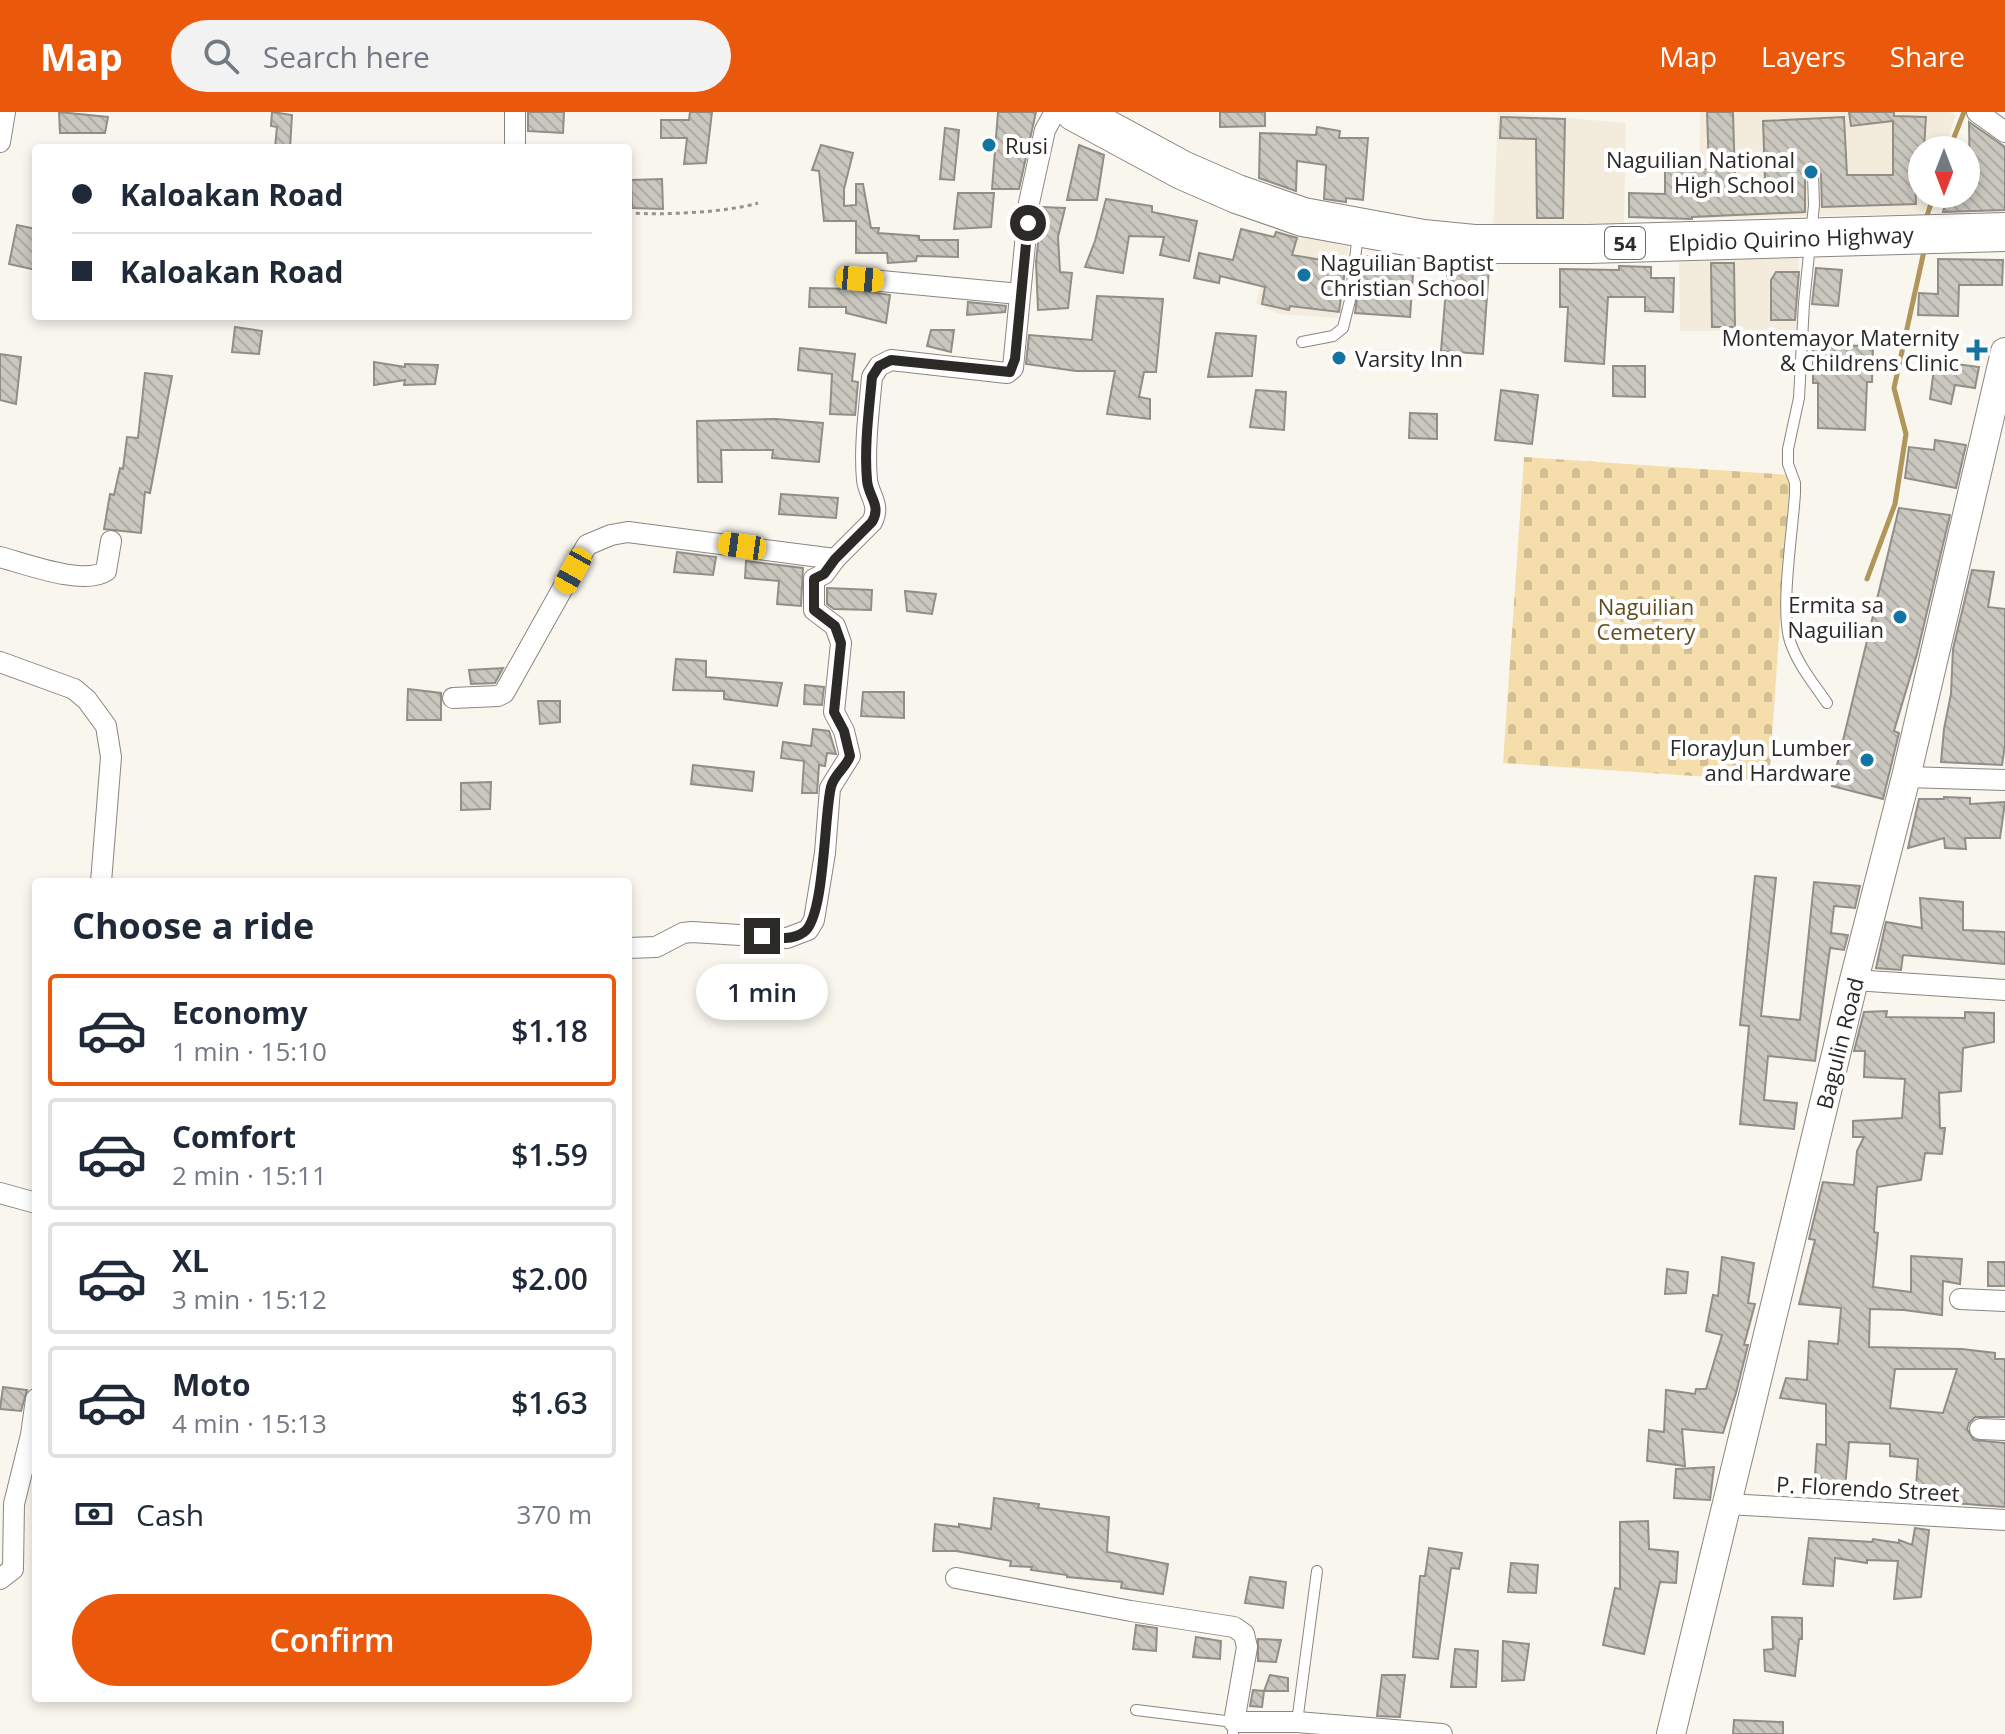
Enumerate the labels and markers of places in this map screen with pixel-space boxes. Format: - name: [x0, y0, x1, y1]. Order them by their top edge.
- place label: Rusi: [1005, 130, 1048, 160]
- marker: Rusi: [980, 136, 998, 154]
- place label: Naguilian National High School: [1606, 144, 1795, 199]
- marker: Naguilian National High School: [1802, 163, 1820, 181]
- place label: Naguilian Baptist Christian School: [1320, 247, 1494, 302]
- marker: Naguilian Baptist Christian School: [1295, 266, 1313, 284]
- place label: Montemayor Maternity & Childrens Clinic: [1722, 322, 1960, 377]
- marker: Montemayor Maternity & Childrens Clinic: [1966, 339, 1988, 361]
- place label: Varsity Inn: [1355, 343, 1463, 373]
- marker: Varsity Inn: [1330, 349, 1348, 367]
- place label: Ermita sa Naguilian: [1787, 589, 1884, 644]
- marker: Ermita sa Naguilian: [1891, 608, 1909, 626]
- place label: FlorayJun Lumber and Hardware: [1670, 732, 1851, 787]
- marker: FlorayJun Lumber and Hardware: [1858, 751, 1876, 769]

